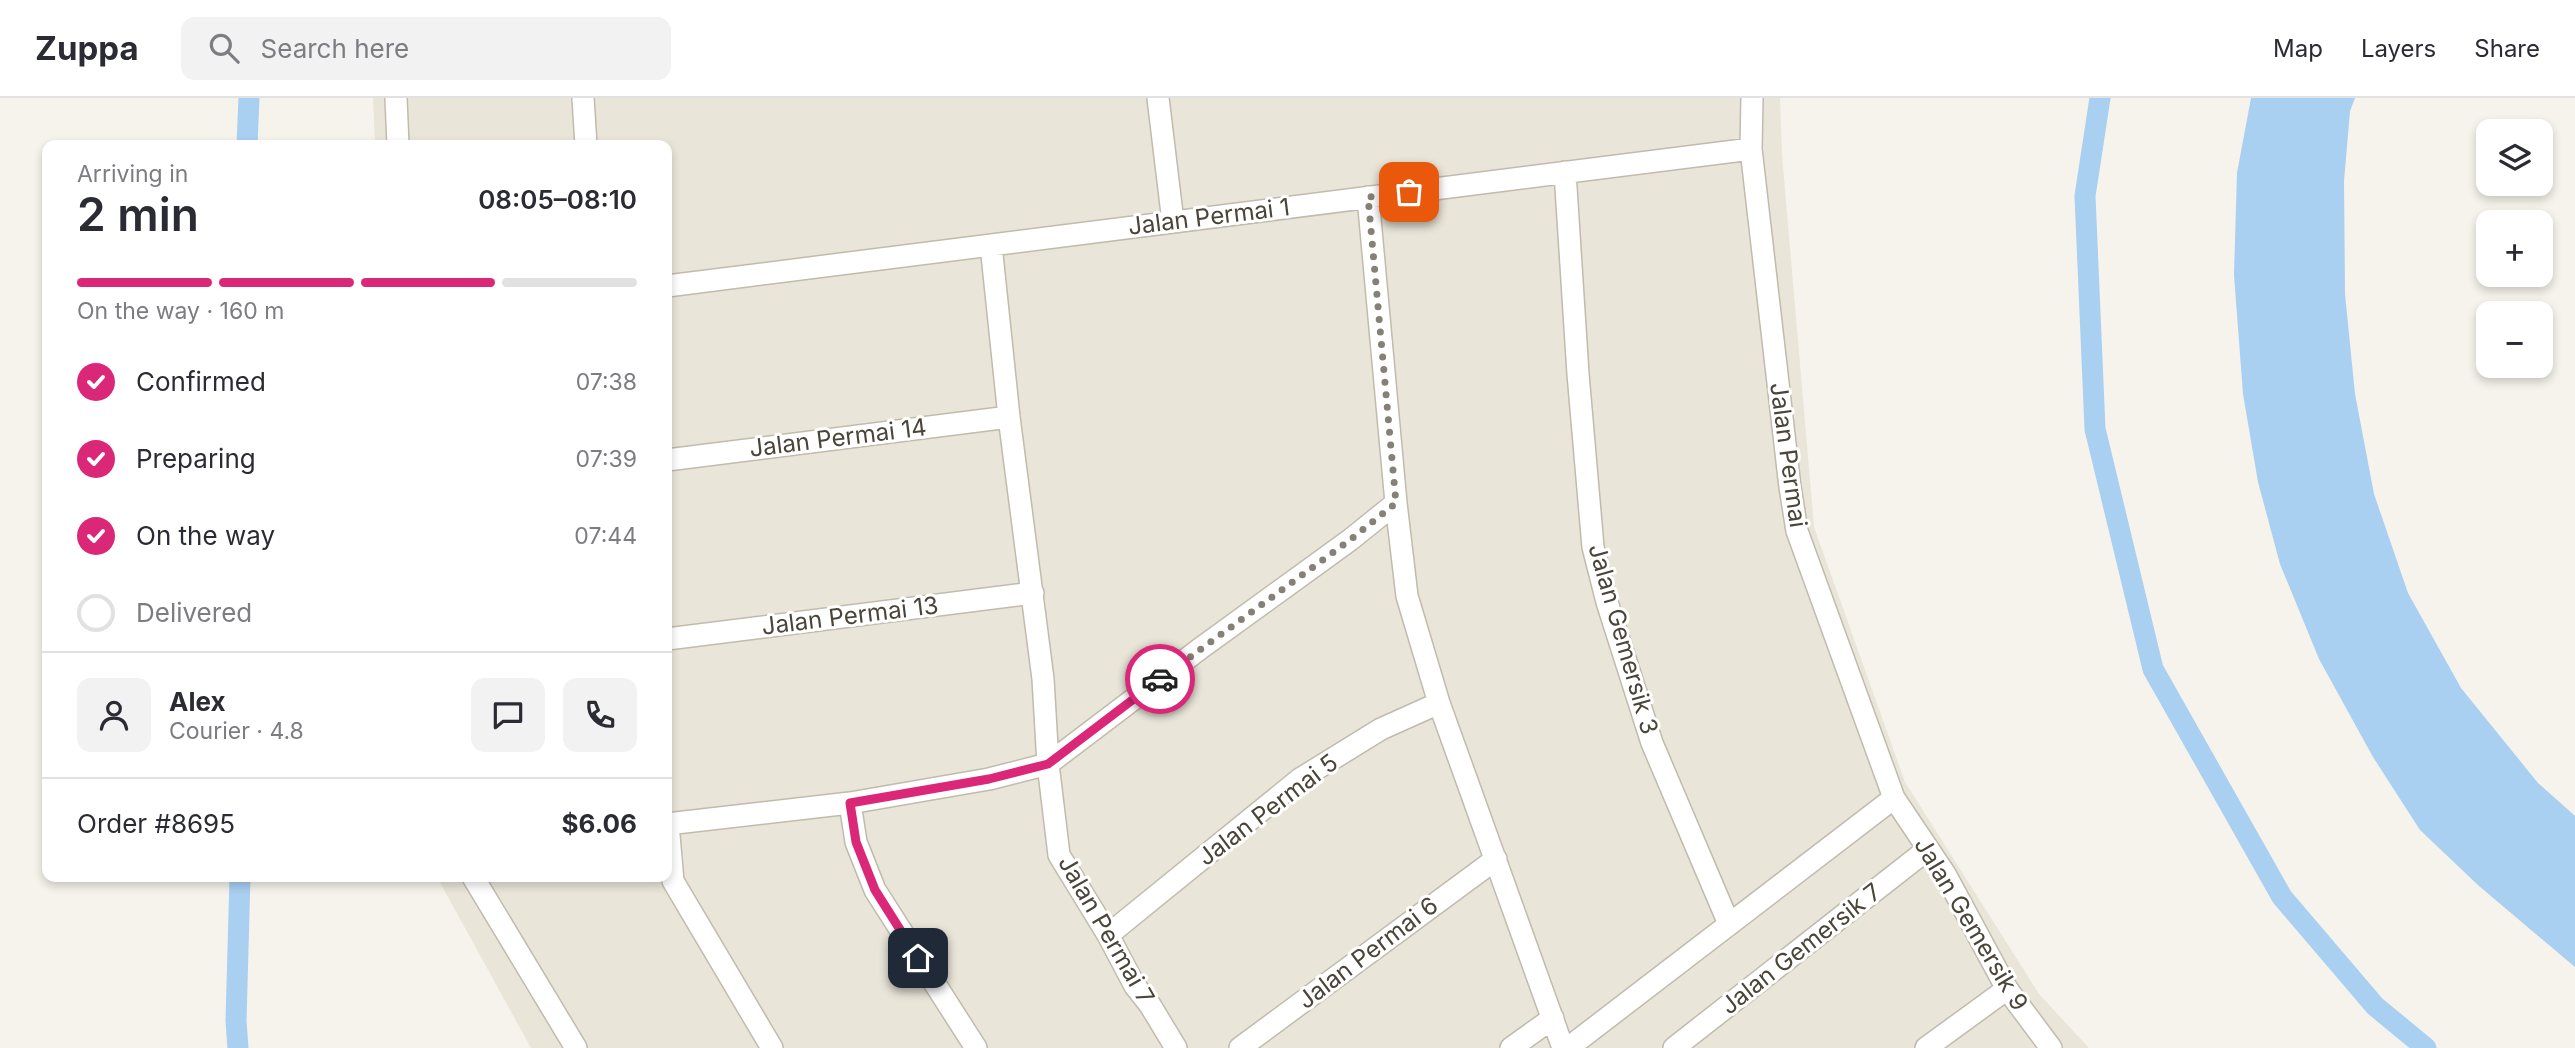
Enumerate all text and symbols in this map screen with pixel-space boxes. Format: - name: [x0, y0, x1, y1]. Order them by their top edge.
- search box: [181, 17, 671, 80]
- text: Zuppa: [35, 28, 139, 68]
- icon: search: [205, 29, 243, 67]
- text: Search here: [261, 33, 409, 64]
- text: Map: [2273, 34, 2323, 63]
- text: Layers: [2361, 34, 2436, 63]
- text: Share: [2474, 34, 2540, 63]
- map controls: [2476, 119, 2553, 378]
- button: layers: [2476, 119, 2553, 196]
- text: Arriving in: [77, 160, 188, 188]
- pin: [1379, 162, 1439, 222]
- icon: bag: [1390, 173, 1428, 211]
- text: 08:05–08:10: [478, 184, 637, 215]
- text: 2 min: [77, 186, 199, 242]
- street label: Jalan Permai 1: [1126, 192, 1292, 241]
- button: +: [2476, 210, 2553, 287]
- text: On the way · 160 m: [77, 297, 284, 325]
- button: −: [2476, 301, 2553, 378]
- icon: check: [77, 363, 115, 401]
- text: Confirmed: [136, 366, 266, 397]
- text: 07:38: [576, 368, 637, 396]
- street label: Jalan Permai: [1764, 380, 1813, 529]
- street label: Jalan Permai 14: [748, 412, 928, 463]
- icon: check: [77, 440, 115, 478]
- text: Preparing: [136, 443, 256, 474]
- text: 07:39: [576, 445, 637, 473]
- icon: check: [77, 517, 115, 555]
- text: On the way: [136, 520, 275, 551]
- text: 07:44: [574, 522, 637, 550]
- street label: Jalan Gemersik 3: [1582, 540, 1665, 737]
- street label: Jalan Permai 13: [760, 590, 940, 641]
- text: Delivered: [136, 597, 252, 628]
- courier: [1125, 644, 1195, 714]
- icon: car: [1141, 660, 1179, 698]
- button: person: [77, 678, 151, 752]
- button: chat: [471, 678, 545, 752]
- button: phone: [563, 678, 637, 752]
- text: Alex: [169, 686, 226, 717]
- text: Courier · 4.8: [169, 717, 304, 745]
- street label: Jalan Permai 5: [1192, 748, 1343, 872]
- text: Order #8695: [77, 808, 235, 839]
- text: $6.06: [562, 808, 637, 839]
- street label: Jalan Gemersik 9: [1908, 832, 2034, 1015]
- street label: Jalan Permai 7: [1052, 850, 1161, 1009]
- street label: Jalan Gemersik 7: [1715, 877, 1887, 1020]
- street label: Jalan Permai 6: [1292, 890, 1443, 1015]
- pin: [888, 928, 948, 988]
- icon: home: [899, 939, 937, 977]

